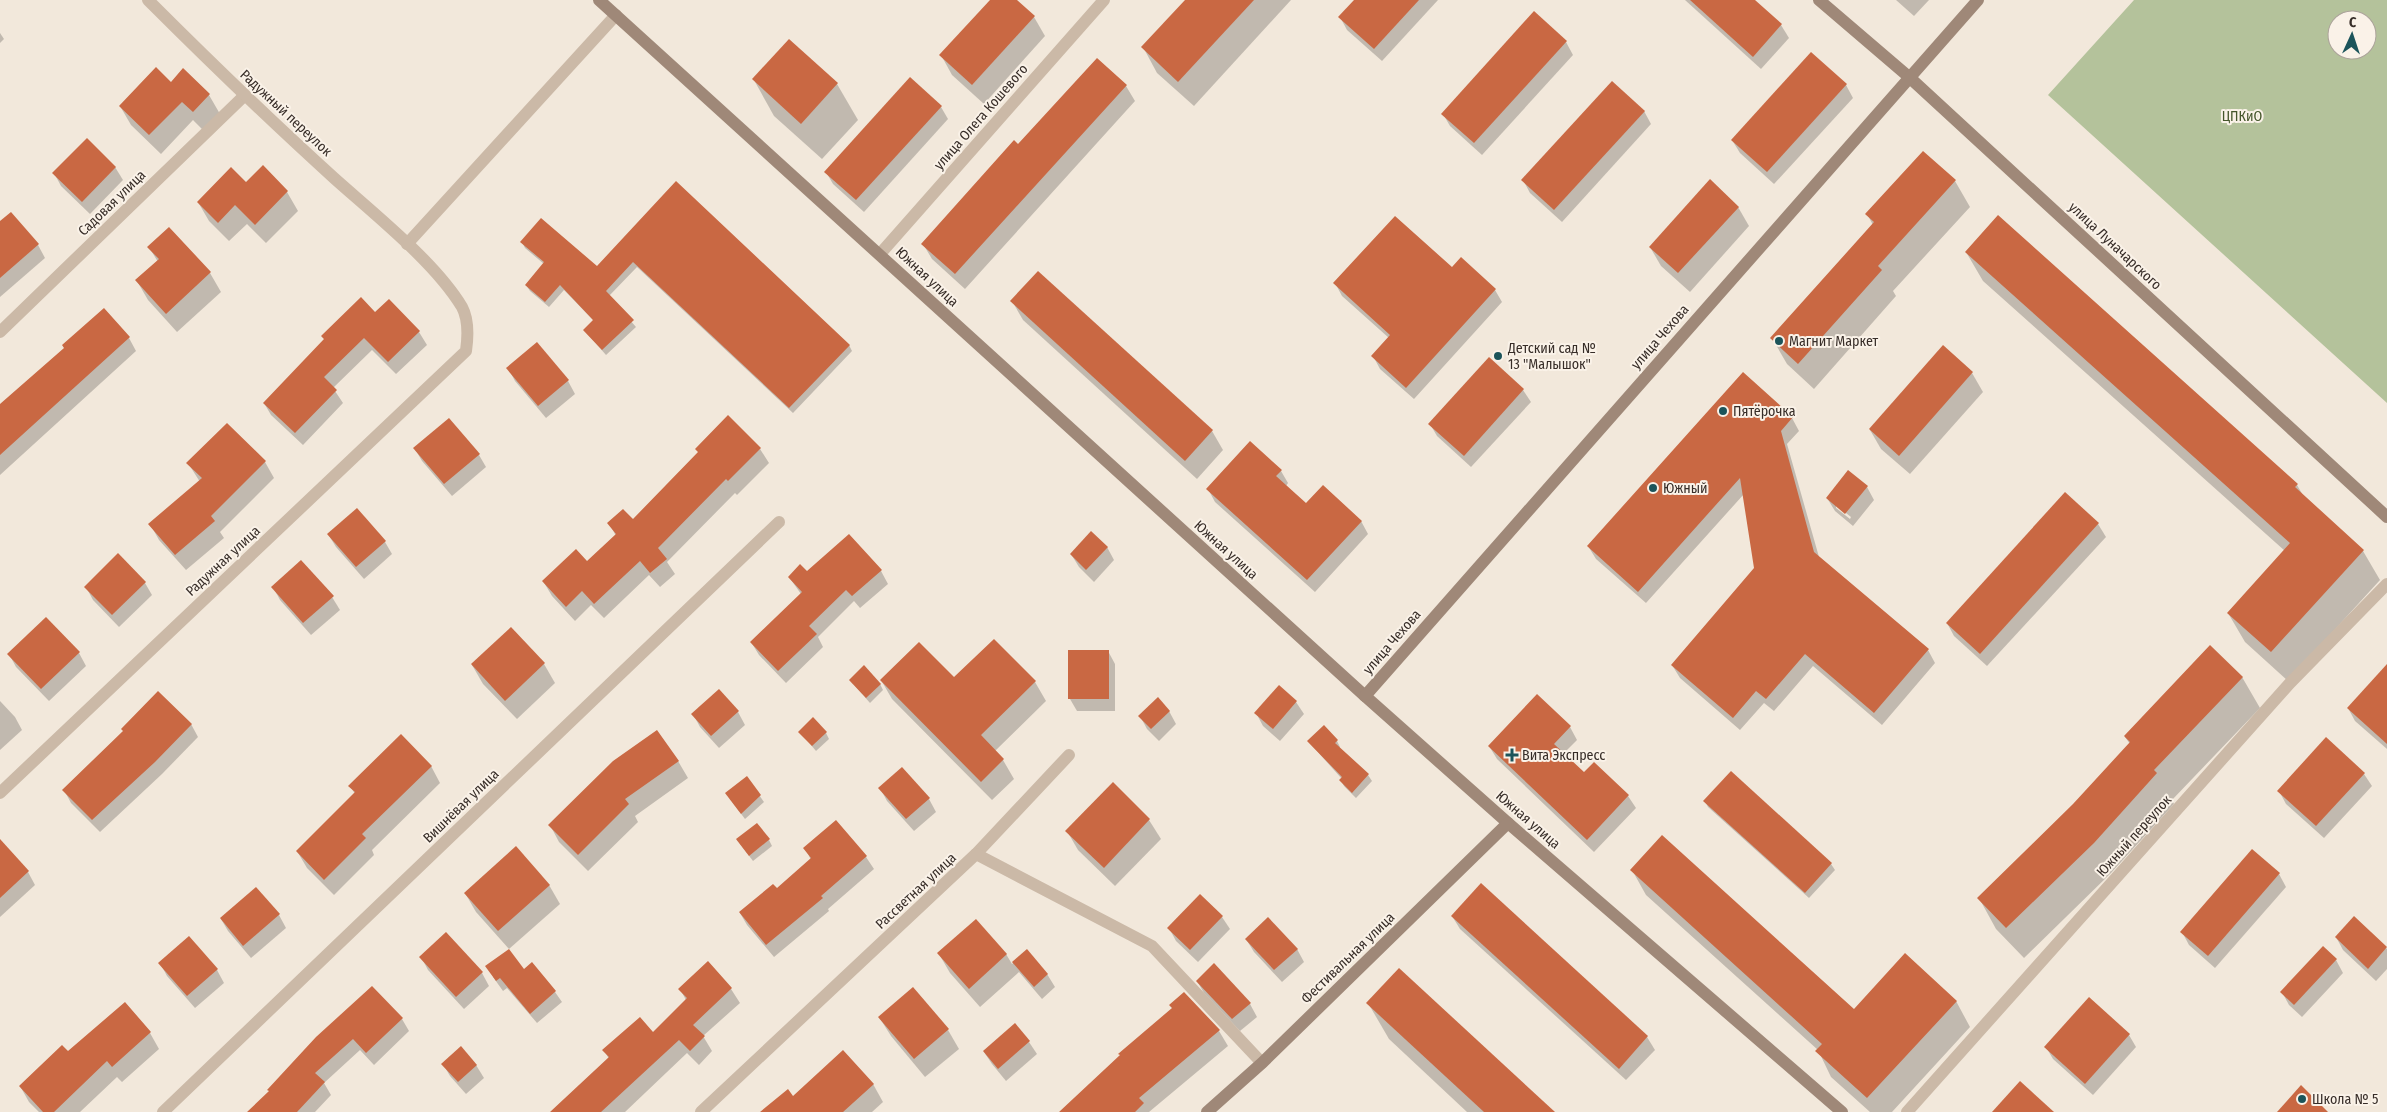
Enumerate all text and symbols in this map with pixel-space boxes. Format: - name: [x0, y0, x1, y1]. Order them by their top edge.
- north arrow: [2327, 10, 2377, 60]
- text: С: [2349, 14, 2357, 31]
- street label: улица Олега Кошевого: [930, 61, 1032, 173]
- street label: Радужный переулок: [237, 66, 336, 160]
- park label: ЦПКиО: [2222, 108, 2263, 125]
- street label: Садовая улица: [75, 166, 149, 239]
- street label: улица Луначарского: [2065, 199, 2165, 293]
- street label: Южная улица: [892, 244, 962, 311]
- street label: улица Чехова: [1627, 301, 1693, 373]
- place label: Магнит Маркет: [1789, 333, 1878, 350]
- marker: Магнит Маркет: [1773, 335, 1785, 347]
- place label: Детский сад № 13 "Малышок": [1507, 340, 1596, 373]
- marker: Детский сад № 13 "Малышок": [1492, 350, 1504, 362]
- place label: Пятёрочка: [1733, 403, 1796, 420]
- marker: Пятёрочка: [1717, 405, 1729, 417]
- place label: Южный: [1663, 480, 1708, 497]
- marker: Южный: [1647, 482, 1659, 494]
- street label: Южная улица: [1191, 517, 1261, 583]
- street label: Радужная улица: [182, 522, 264, 600]
- street label: улица Чехова: [1359, 606, 1425, 678]
- place label: Вита Экспресс: [1522, 747, 1605, 764]
- marker: Вита Экспресс: [1506, 749, 1518, 761]
- street label: Вишнёвая улица: [420, 766, 502, 846]
- street label: Южная улица: [1492, 787, 1564, 853]
- street label: Южный переулок: [2093, 791, 2175, 880]
- street label: Рассветная улица: [872, 849, 960, 933]
- street label: Фестивальная улица: [1298, 909, 1398, 1007]
- place label: Школа № 5: [2312, 1091, 2378, 1108]
- marker: Школа № 5: [2296, 1093, 2308, 1105]

